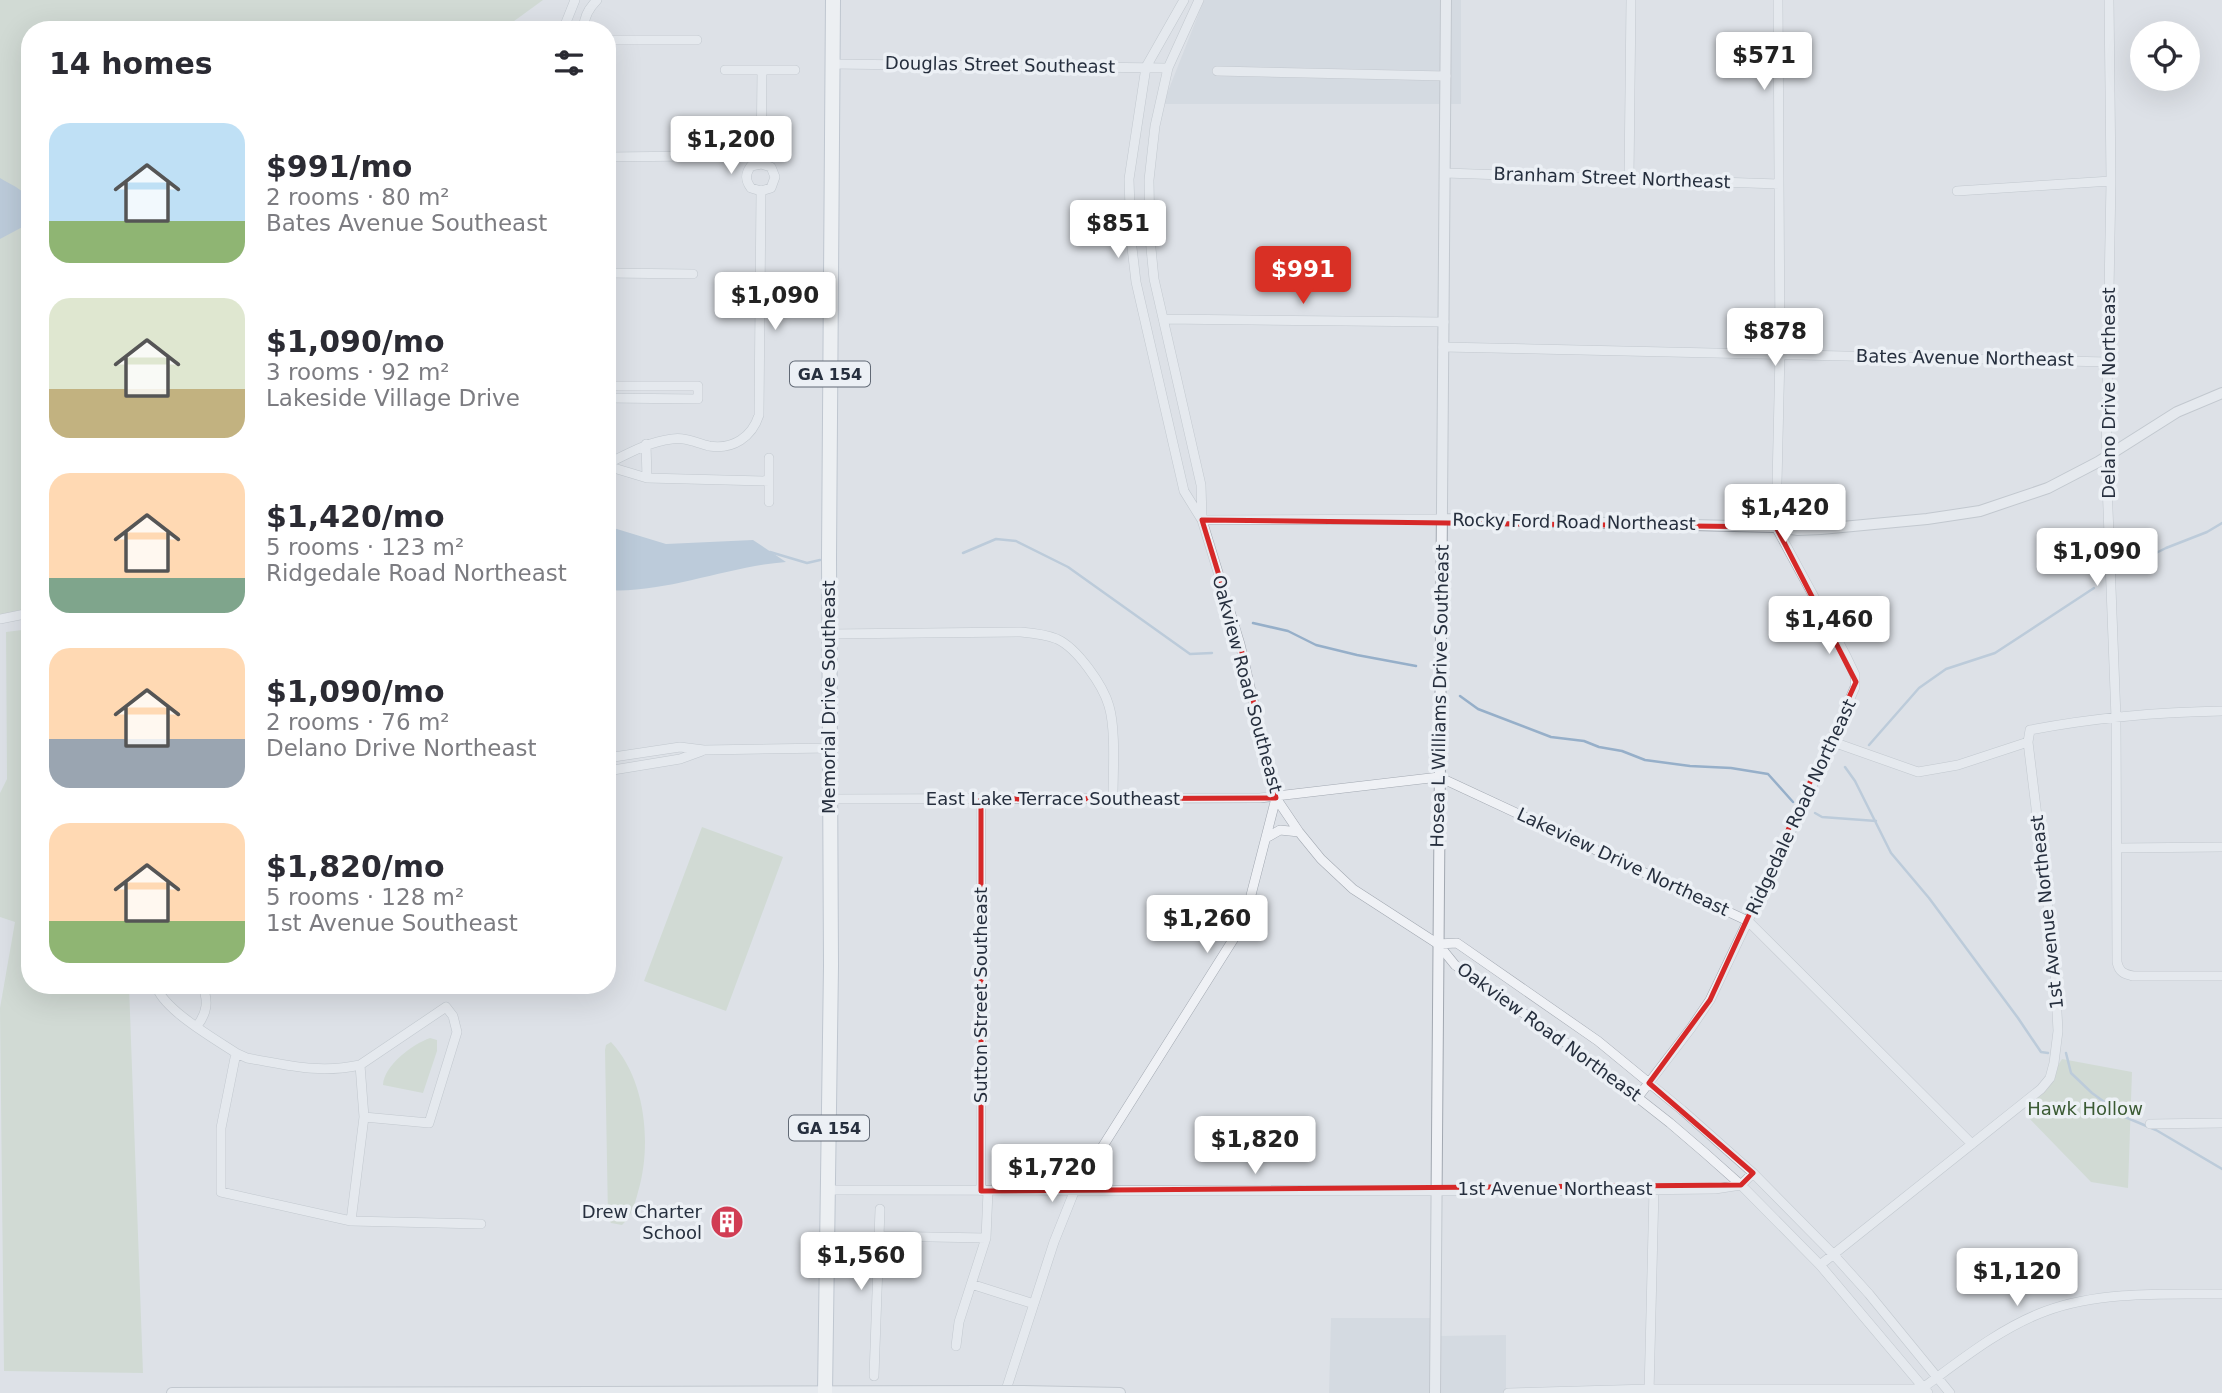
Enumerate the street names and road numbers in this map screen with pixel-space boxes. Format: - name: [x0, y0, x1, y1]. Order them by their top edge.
- street label: Douglas Street Southeast: [885, 52, 1115, 77]
- street label: Branham Street Northeast: [1493, 163, 1731, 192]
- street label: Delano Drive Northeast: [2098, 287, 2119, 499]
- street label: Bates Avenue Northeast: [1856, 345, 2074, 370]
- road number: GA 154: [790, 362, 870, 386]
- street label: Rocky Ford Road Northeast: [1452, 509, 1696, 534]
- street label: Hosea L Williams Drive Southeast: [1426, 544, 1453, 848]
- street label: Oakview Road Southeast: [1208, 573, 1287, 795]
- street label: Memorial Drive Southeast: [818, 580, 839, 814]
- street label: Ridgedale Road Northeast: [1741, 696, 1860, 918]
- street label: East Lake Terrace Southeast: [926, 788, 1180, 809]
- street label: Lakeview Drive Northeast: [1514, 803, 1733, 920]
- street label: 1st Avenue Northeast: [2026, 814, 2067, 1010]
- street label: Sutton Street Southeast: [970, 887, 991, 1103]
- street label: Oakview Road Northeast: [1453, 958, 1646, 1106]
- road number: GA 154: [789, 1116, 869, 1140]
- street label: 1st Avenue Northeast: [1457, 1178, 1653, 1199]

